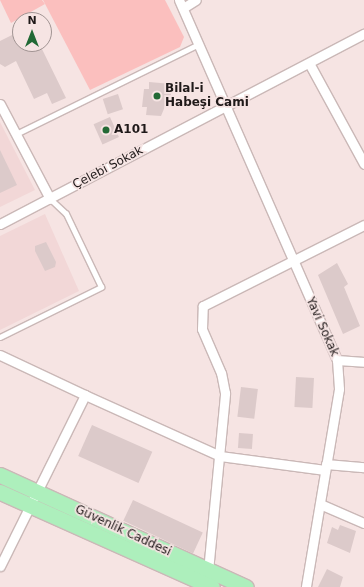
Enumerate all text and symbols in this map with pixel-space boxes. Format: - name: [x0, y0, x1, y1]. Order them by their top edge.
- north arrow: [12, 12, 52, 52]
- text: N: [27, 14, 37, 27]
- place label: Bilal-i Habeşi Cami: [165, 82, 249, 110]
- marker: Bilal-i Habeşi Cami: [152, 91, 162, 101]
- place label: A101: [114, 123, 148, 137]
- marker: A101: [101, 125, 111, 135]
- street label: Çelebi Sokak: [71, 144, 145, 192]
- street label: Yavi Sokak: [303, 295, 341, 359]
- street label: Güvenlik Caddesi: [73, 502, 173, 560]

